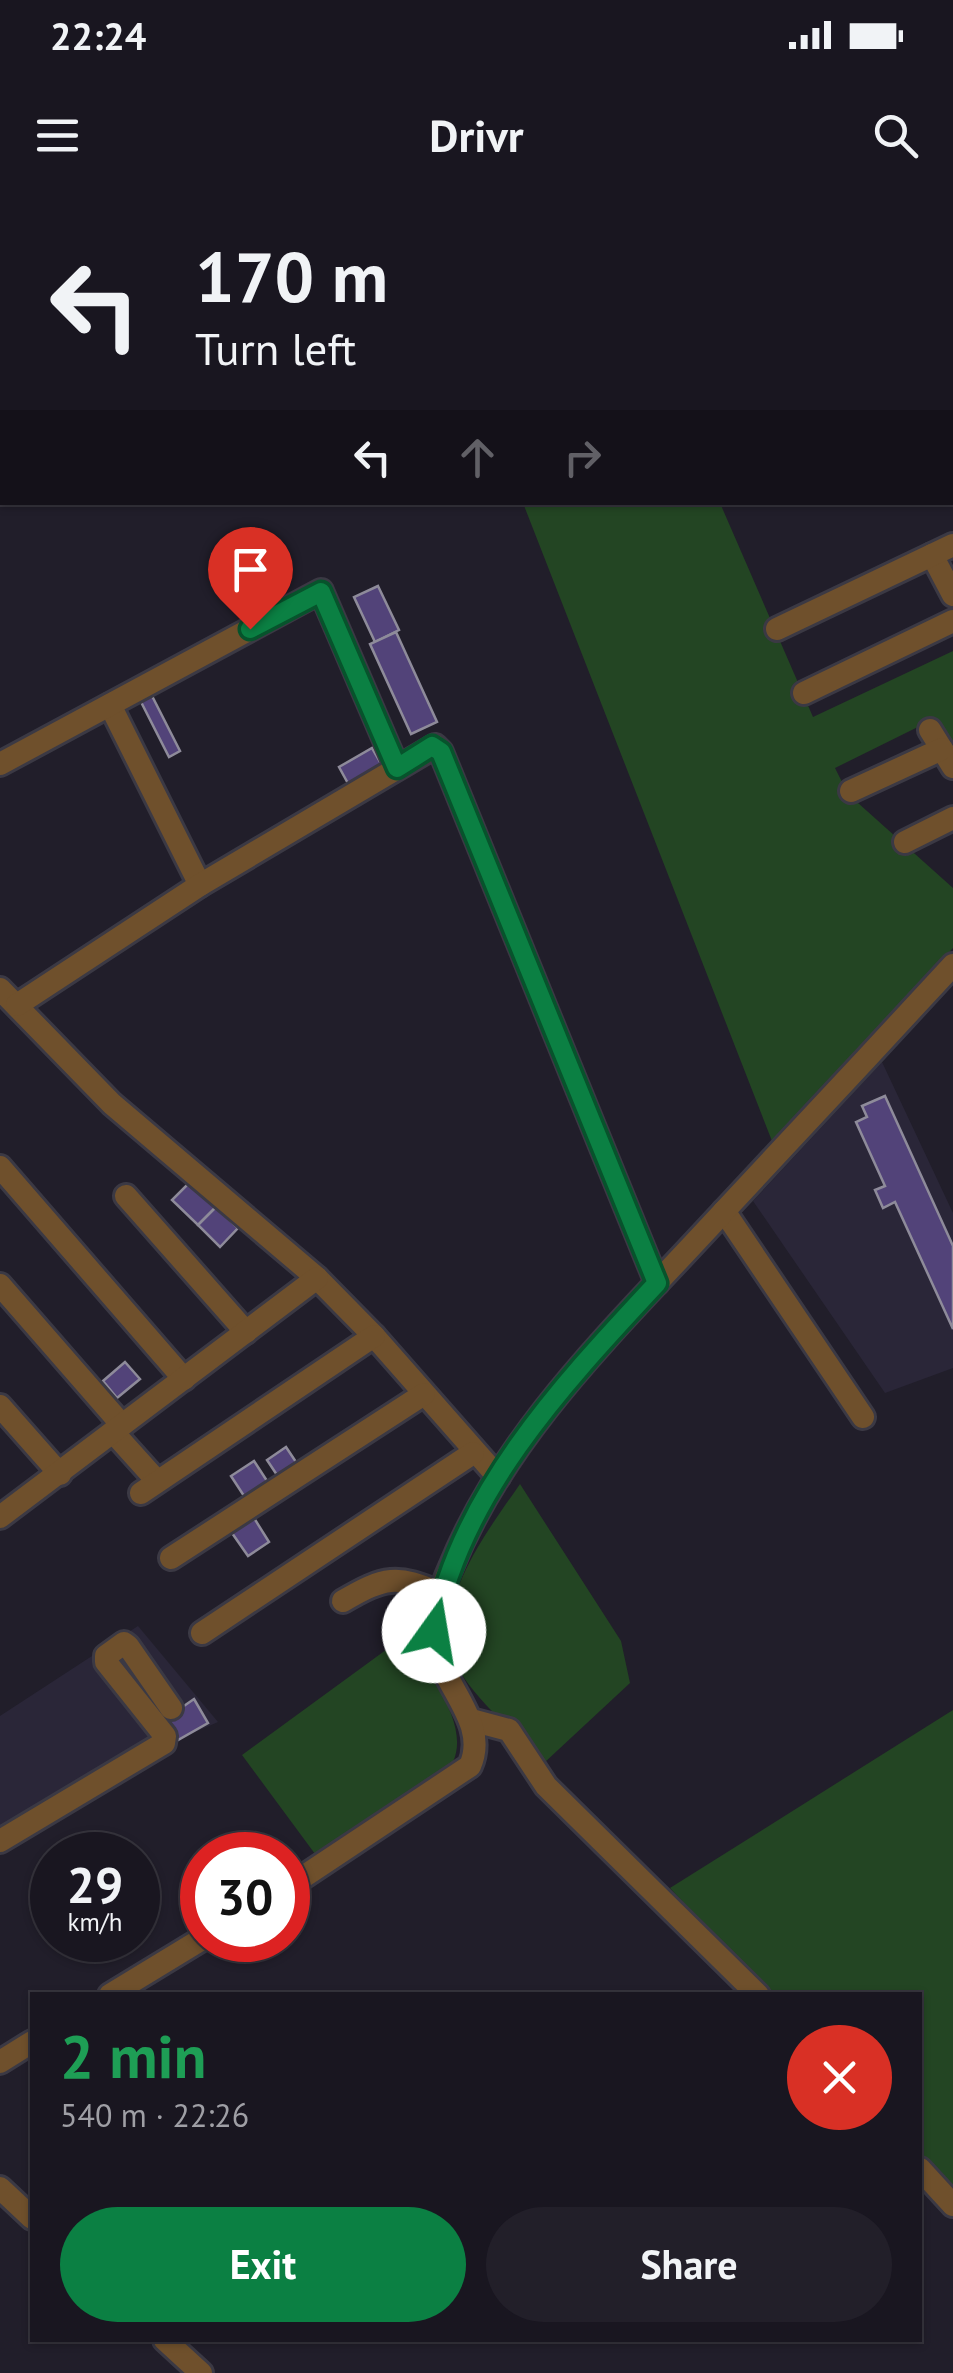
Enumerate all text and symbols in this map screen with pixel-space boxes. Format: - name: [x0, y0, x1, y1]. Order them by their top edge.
- text: 22:24: [50, 11, 146, 60]
- text: Drivr: [429, 106, 524, 164]
- icon: menu: [30, 108, 85, 163]
- icon: search: [868, 108, 923, 163]
- text: 170 m: [195, 231, 388, 321]
- icon: left: [30, 240, 160, 370]
- text: Turn left: [195, 319, 356, 377]
- icon: left: [345, 430, 400, 485]
- icon: ahead: [450, 430, 505, 485]
- icon: right: [555, 430, 610, 485]
- pin: [208, 527, 293, 630]
- icon: arrive: [223, 542, 278, 597]
- position arrow: [382, 1579, 486, 1683]
- speed limit sign: 30: [180, 1832, 310, 1962]
- text: 29: [67, 1852, 123, 1917]
- text: km/h: [68, 1906, 122, 1938]
- text: 2 min: [60, 2017, 206, 2095]
- button: close: [787, 2025, 892, 2130]
- text: 540 m · 22:26: [60, 2094, 249, 2136]
- button: Exit: [60, 2207, 466, 2322]
- button: Share: [486, 2207, 892, 2322]

